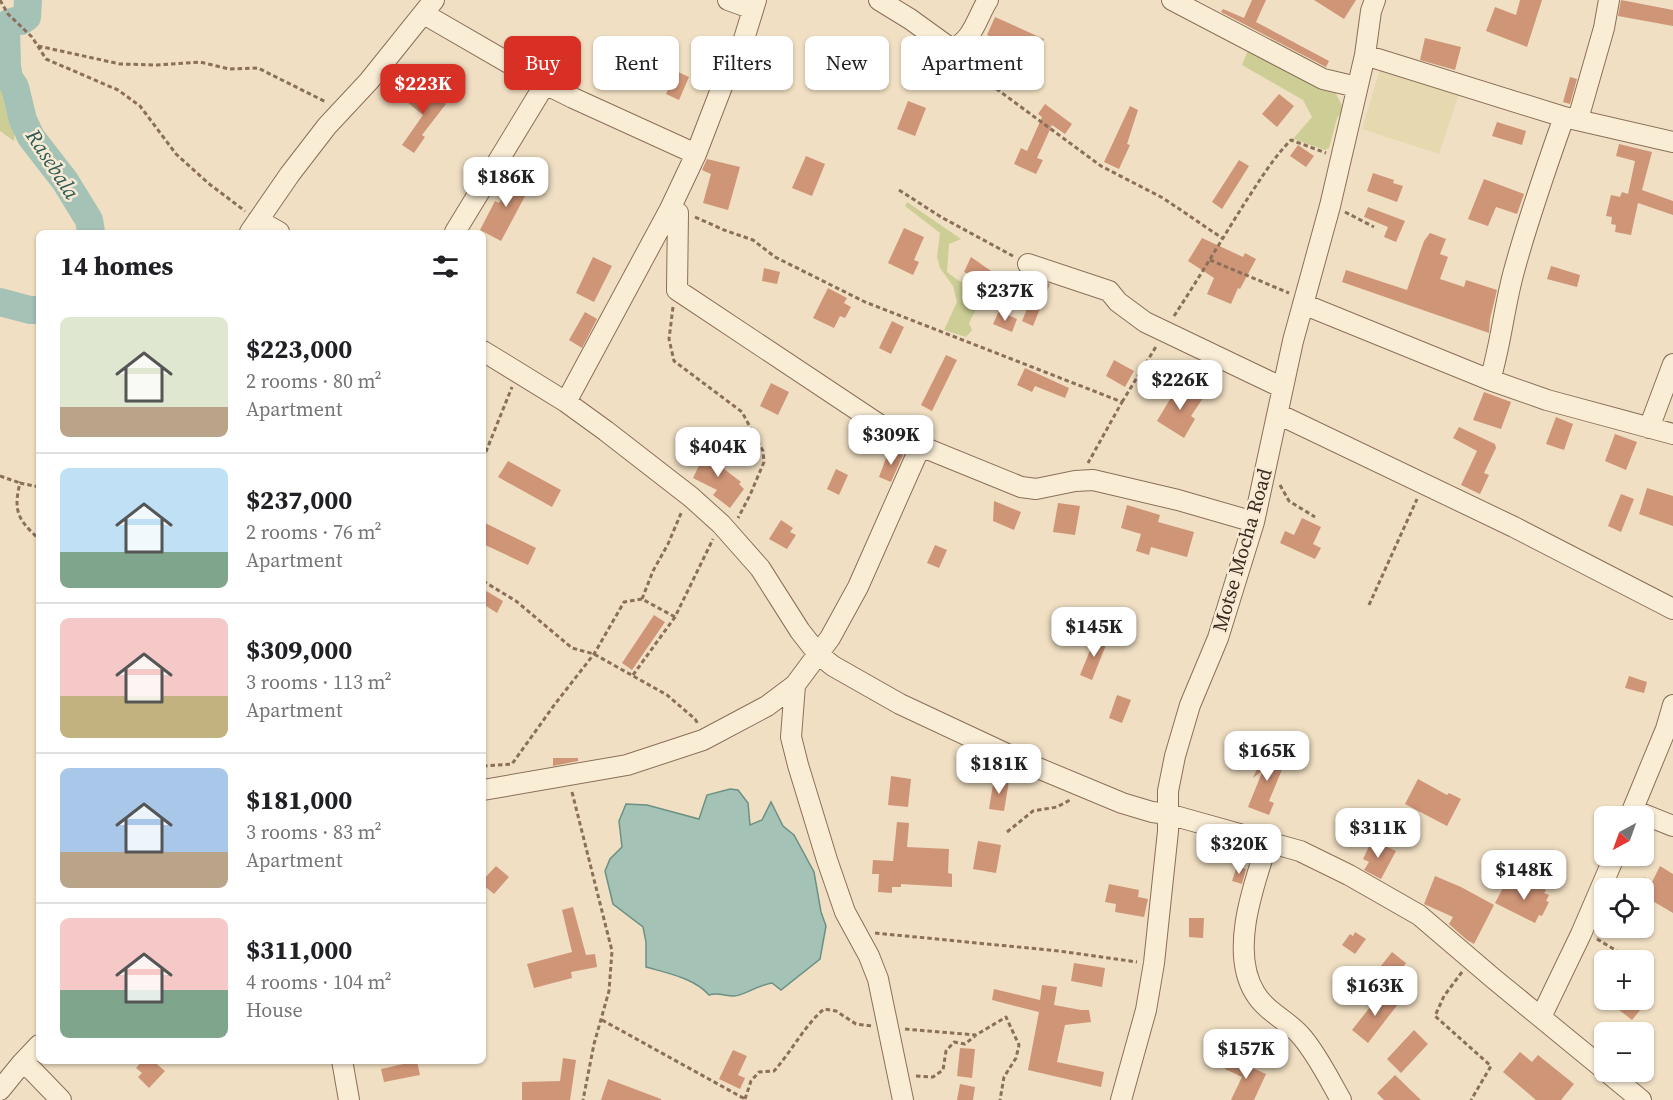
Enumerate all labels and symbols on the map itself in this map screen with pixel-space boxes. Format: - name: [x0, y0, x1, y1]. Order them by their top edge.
- pin: $223K: [381, 64, 465, 115]
- water label: Rasebala: [19, 122, 87, 205]
- pin: $186K: [464, 157, 548, 208]
- pin: $237K: [963, 271, 1047, 322]
- pin: $226K: [1138, 360, 1222, 411]
- pin: $309K: [849, 415, 933, 466]
- pin: $404K: [676, 427, 760, 478]
- street label: Motse Mocha Road: [1205, 464, 1279, 635]
- pin: $145K: [1052, 607, 1136, 658]
- pin: $165K: [1225, 731, 1309, 782]
- pin: $181K: [957, 744, 1041, 795]
- north arrow: [1594, 806, 1654, 866]
- pin: $311K: [1336, 808, 1420, 859]
- pin: $320K: [1197, 824, 1281, 875]
- pin: $148K: [1482, 850, 1566, 901]
- pin: $163K: [1333, 966, 1417, 1017]
- pin: $157K: [1204, 1029, 1288, 1080]

